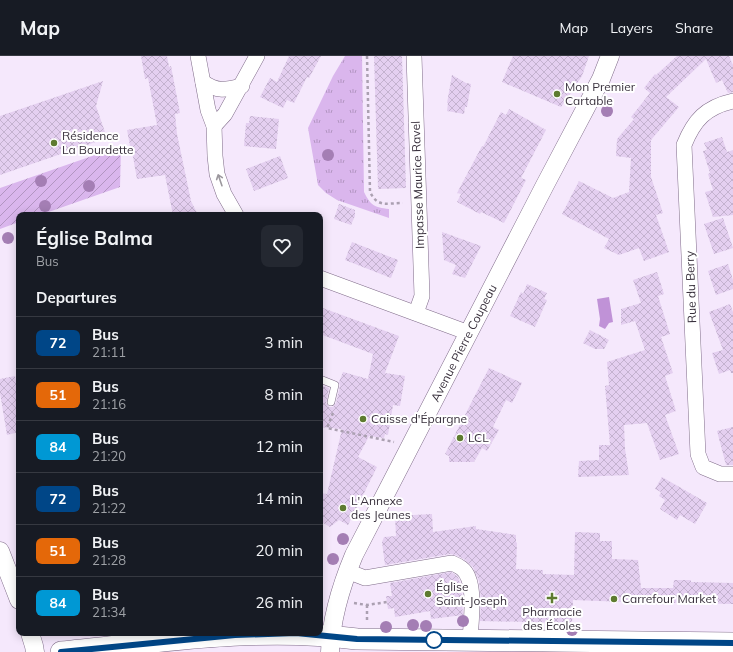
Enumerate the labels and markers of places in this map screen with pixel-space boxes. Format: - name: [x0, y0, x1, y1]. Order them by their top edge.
- place label: Mon Premier Cartable: [565, 79, 636, 108]
- marker: Mon Premier Cartable: [552, 89, 562, 99]
- place label: Résidence La Bourdette: [62, 128, 134, 157]
- marker: Résidence La Bourdette: [49, 138, 59, 148]
- place label: Caisse d'Épargne: [371, 411, 467, 426]
- marker: Caisse d'Épargne: [358, 414, 368, 424]
- place label: LCL: [468, 430, 489, 445]
- marker: LCL: [455, 433, 465, 443]
- place label: L'Annexe des Jeunes: [351, 493, 411, 522]
- marker: L'Annexe des Jeunes: [338, 503, 348, 513]
- place label: Église Saint-Joseph: [436, 579, 507, 608]
- marker: Église Saint-Joseph: [423, 589, 433, 599]
- place label: Carrefour Market: [622, 591, 716, 606]
- marker: Pharmacie des Écoles: [547, 593, 557, 603]
- marker: Carrefour Market: [609, 594, 619, 604]
- place label: Pharmacie des Écoles: [522, 604, 582, 633]
- unlabelled marker: [425, 631, 443, 649]

